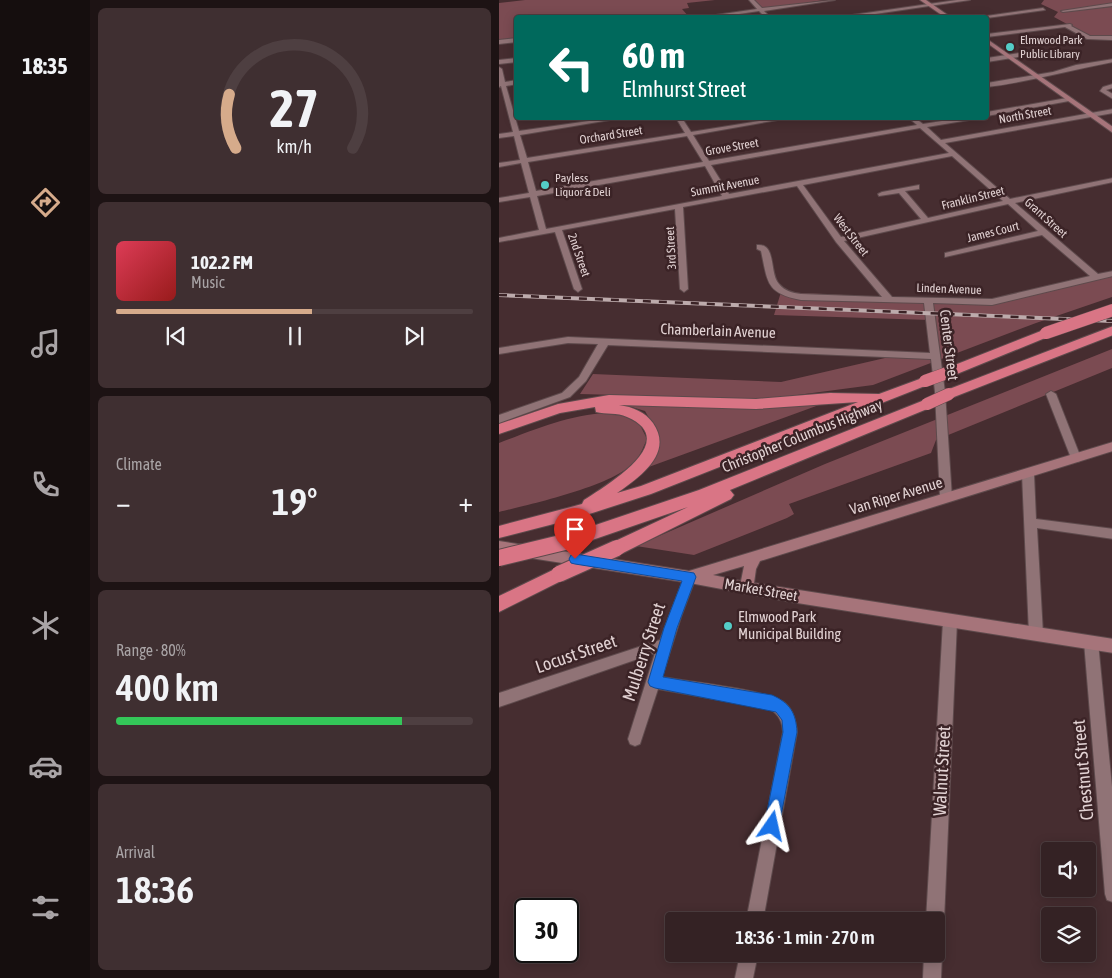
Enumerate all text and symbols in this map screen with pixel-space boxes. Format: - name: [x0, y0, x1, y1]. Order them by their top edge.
- place label: Elmwood Park Public Library: [1020, 33, 1083, 61]
- icon: left: [539, 35, 604, 100]
- text: 60 m: [622, 35, 685, 75]
- marker: Elmwood Park Public Library: [1004, 41, 1016, 53]
- text: 18:35: [22, 53, 68, 79]
- text: Elmhurst Street: [622, 76, 746, 102]
- text: 27: [270, 78, 319, 138]
- street label: North Street: [997, 103, 1053, 127]
- street label: Orchard Street: [578, 123, 644, 147]
- street label: Grove Street: [704, 135, 760, 159]
- text: km/h: [277, 136, 312, 157]
- place label: Payless Liquor & Deli: [555, 171, 611, 199]
- street label: Summit Avenue: [690, 173, 760, 199]
- marker: Payless Liquor & Deli: [539, 179, 551, 191]
- street label: Franklin Street: [940, 183, 1006, 213]
- icon: directions: [28, 185, 63, 220]
- street label: Grant Street: [1022, 195, 1071, 241]
- street label: West Street: [830, 211, 872, 259]
- street label: James Court: [966, 219, 1021, 245]
- street label: 3rd Street: [663, 226, 679, 270]
- street label: 2nd Street: [565, 231, 593, 279]
- text: 102.2 FM: [191, 251, 253, 273]
- text: Music: [191, 273, 225, 291]
- street label: Linden Avenue: [916, 281, 982, 297]
- street label: Center Street: [937, 309, 962, 381]
- street label: Chamberlain Avenue: [660, 320, 776, 341]
- icon: previous: [162, 322, 190, 350]
- icon: pause: [281, 322, 309, 350]
- icon: next: [400, 322, 428, 350]
- icon: music: [28, 326, 63, 361]
- street label: Christopher Columbus Highway: [719, 396, 884, 476]
- text: Climate: [116, 455, 162, 473]
- icon: phone: [28, 467, 63, 502]
- street label: Van Riper Avenue: [847, 473, 944, 518]
- text: 19°: [271, 480, 318, 523]
- text: −: [116, 486, 131, 518]
- text: +: [458, 486, 473, 518]
- pin: [554, 508, 596, 559]
- icon: arrive: [561, 515, 589, 543]
- street label: Market Street: [723, 575, 799, 604]
- street label: Mulberry Street: [618, 600, 669, 704]
- icon: climate: [28, 608, 63, 643]
- place label: Elmwood Park Municipal Building: [738, 608, 842, 642]
- marker: Elmwood Park Municipal Building: [722, 620, 734, 632]
- street label: Locust Street: [533, 630, 619, 677]
- text: Range · 80%: [116, 641, 186, 659]
- text: 400 km: [116, 666, 219, 709]
- street label: Chestnut Street: [1068, 719, 1097, 821]
- street label: Walnut Street: [929, 725, 954, 817]
- icon: car: [28, 749, 63, 784]
- position arrow: [745, 799, 797, 851]
- map controls: [1041, 842, 1096, 962]
- button: sound: [1041, 842, 1096, 897]
- text: Arrival: [116, 843, 155, 861]
- text: 18:36: [116, 868, 194, 911]
- icon: filters: [28, 890, 63, 925]
- speed limit sign: 30: [514, 898, 579, 963]
- button: layers: [1041, 907, 1096, 962]
- text: 18:36 · 1 min · 270 m: [735, 926, 875, 948]

